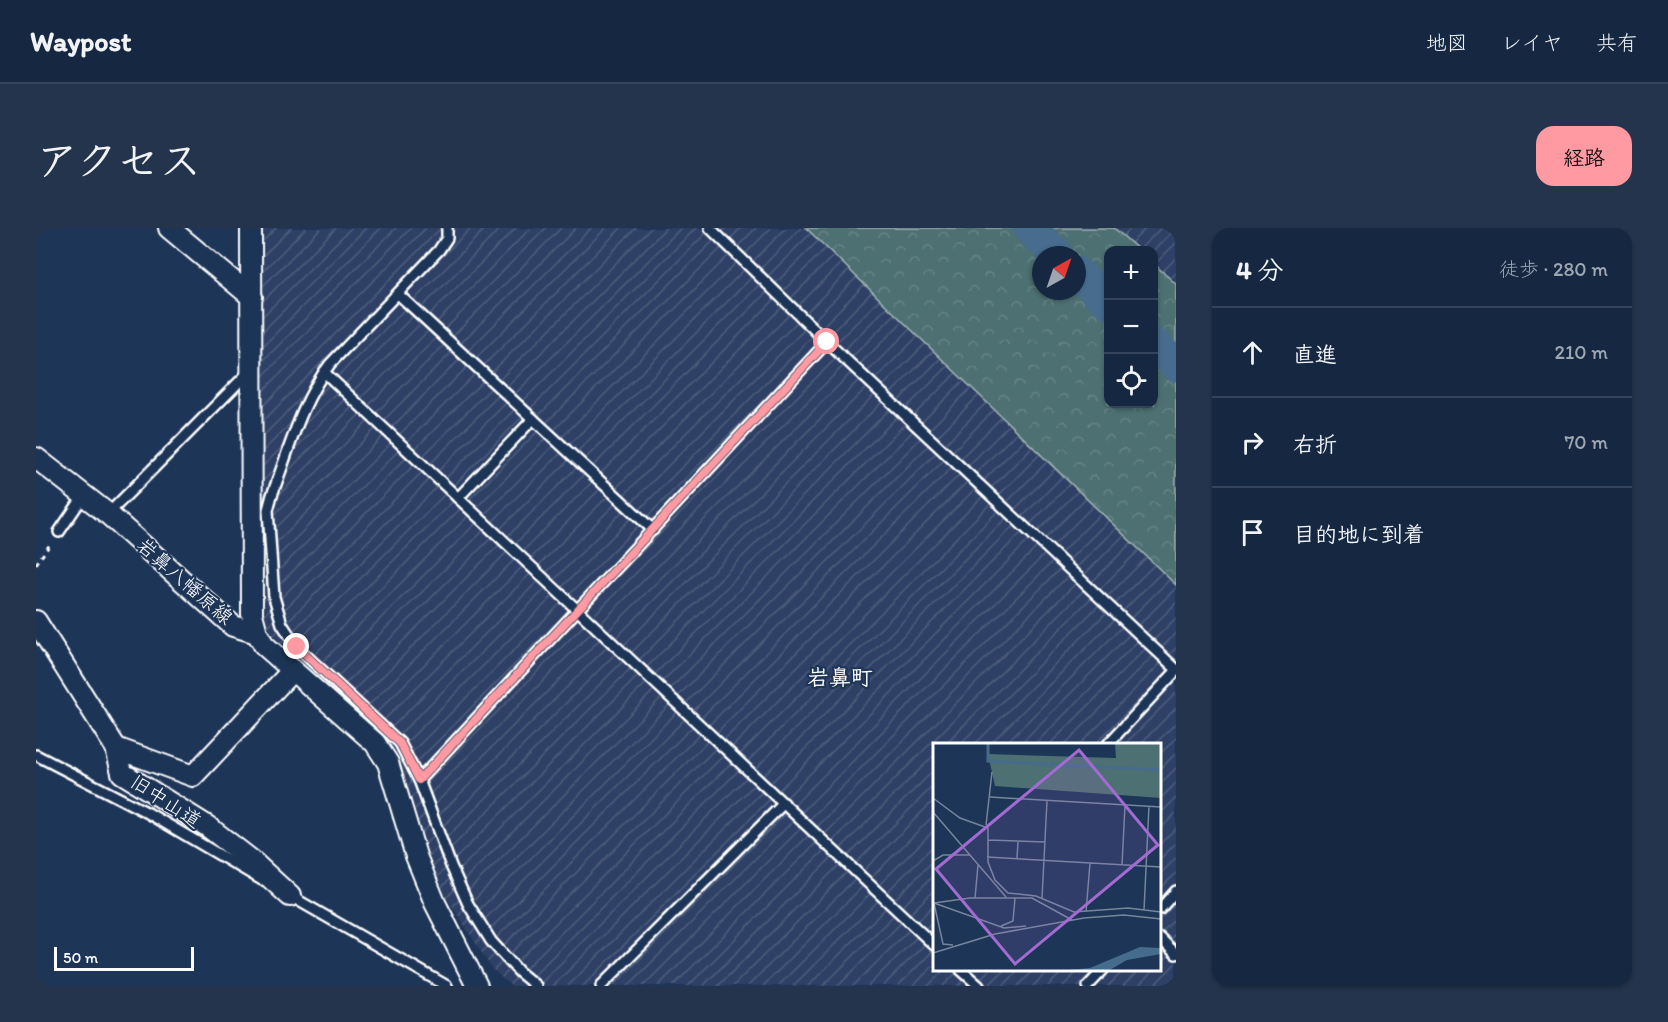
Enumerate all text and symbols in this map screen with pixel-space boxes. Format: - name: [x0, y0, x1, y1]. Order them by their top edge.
- text: Waypost: [30, 24, 132, 58]
- text: 地図: [1426, 30, 1468, 55]
- text: レイヤ: [1501, 30, 1563, 55]
- text: 共有: [1596, 30, 1638, 55]
- button: 経路: [1536, 126, 1632, 186]
- text: アクセス: [36, 135, 201, 186]
- north arrow: [1032, 246, 1086, 300]
- map controls: [1104, 246, 1158, 408]
- button: +: [1104, 246, 1158, 300]
- text: 4 分: [1236, 254, 1283, 286]
- text: 徒歩 · 280 m: [1499, 257, 1608, 281]
- button: −: [1104, 300, 1158, 354]
- route start: [813, 328, 839, 354]
- icon: ahead: [1236, 336, 1269, 369]
- text: 210 m: [1555, 340, 1608, 364]
- text: 直進: [1293, 341, 1337, 368]
- button: locate: [1104, 354, 1158, 408]
- icon: right: [1236, 426, 1269, 459]
- text: 70 m: [1564, 430, 1608, 454]
- text: 右折: [1293, 431, 1337, 458]
- icon: arrive: [1236, 516, 1269, 549]
- text: 目的地に到着: [1293, 521, 1425, 548]
- street label: 岩鼻八幡原線: [132, 533, 238, 629]
- route end: [283, 633, 309, 659]
- district label: 岩鼻町: [807, 664, 873, 691]
- inset map: [933, 743, 1161, 971]
- street label: 旧中山道: [126, 769, 206, 833]
- scale bar: [54, 944, 194, 972]
- text: 50 m: [63, 948, 98, 967]

